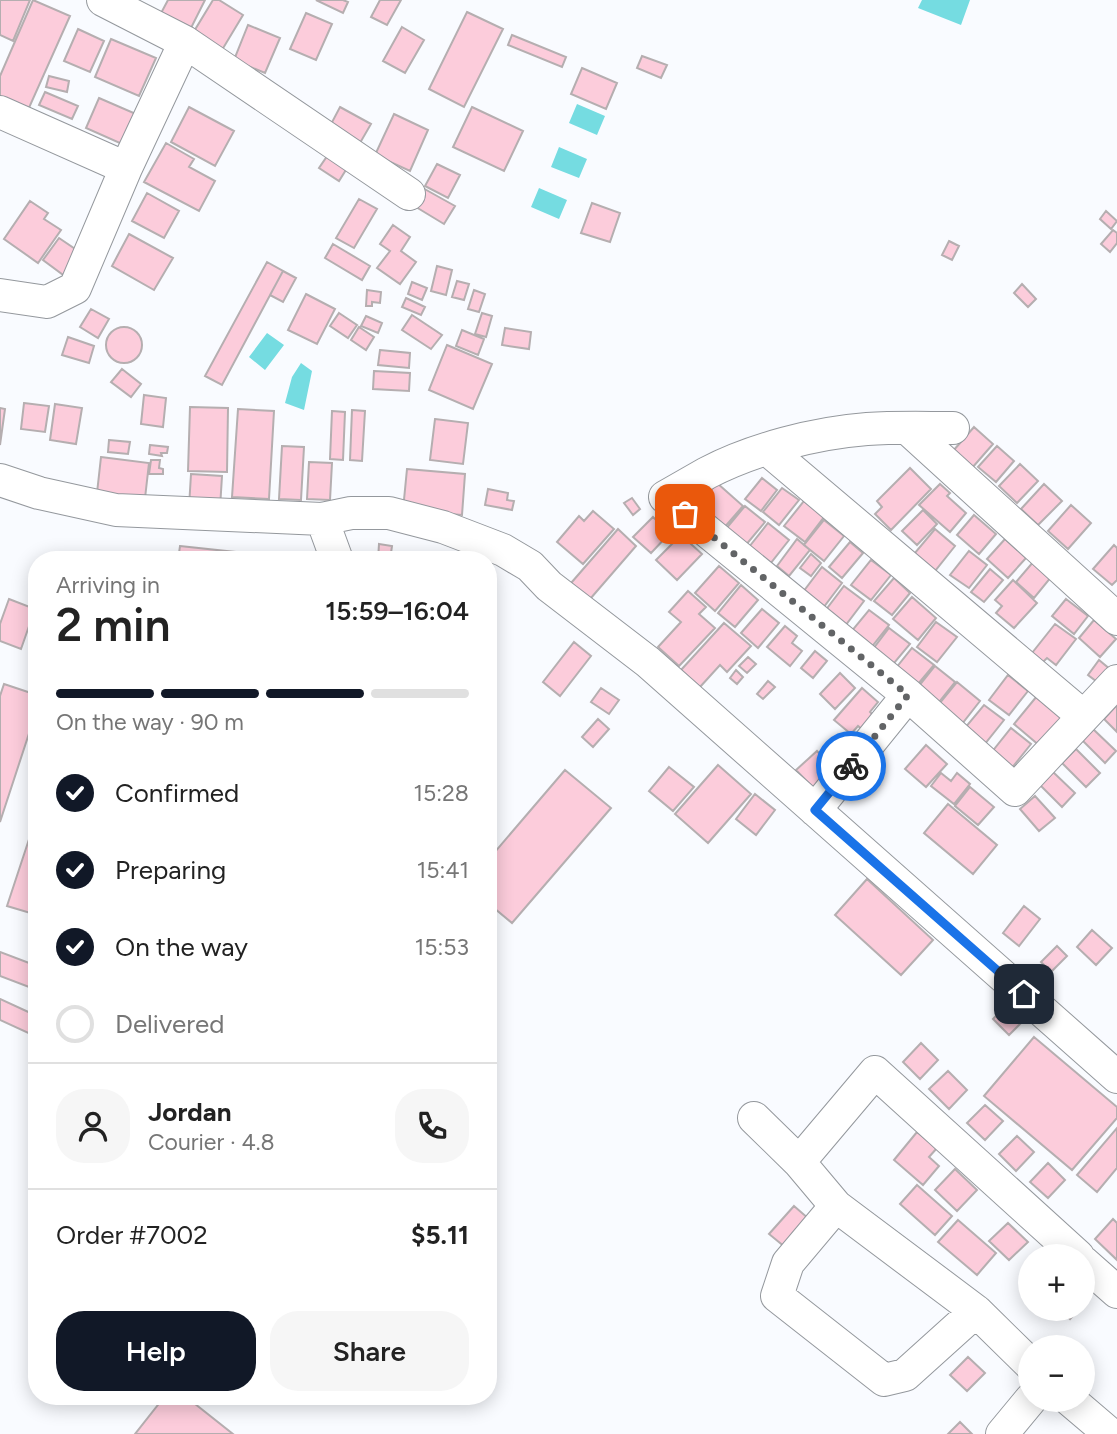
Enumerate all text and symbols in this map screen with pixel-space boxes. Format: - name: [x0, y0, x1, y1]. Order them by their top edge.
- pin: [655, 484, 715, 544]
- icon: bag: [666, 495, 704, 533]
- text: Arriving in: [56, 571, 160, 599]
- text: 15:59–16:04: [325, 595, 469, 627]
- text: 2 min: [56, 597, 171, 653]
- text: On the way · 90 m: [56, 708, 244, 736]
- courier: [816, 731, 886, 801]
- icon: bike: [832, 747, 870, 785]
- icon: check: [56, 774, 94, 812]
- text: Confirmed: [115, 777, 239, 809]
- text: 15:28: [413, 779, 469, 807]
- icon: check: [56, 851, 94, 889]
- text: Preparing: [115, 854, 226, 886]
- text: 15:41: [417, 856, 469, 884]
- icon: check: [56, 928, 94, 966]
- text: On the way: [115, 931, 248, 963]
- text: 15:53: [415, 933, 469, 961]
- pin: [994, 964, 1054, 1024]
- icon: home: [1005, 975, 1043, 1013]
- text: Delivered: [115, 1008, 224, 1040]
- button: person: [56, 1089, 130, 1163]
- button: phone: [395, 1089, 469, 1163]
- text: Jordan: [148, 1096, 231, 1128]
- text: Courier · 4.8: [148, 1128, 275, 1156]
- text: Order #7002: [56, 1219, 208, 1251]
- text: $5.11: [411, 1219, 469, 1251]
- map controls: [1018, 1244, 1095, 1412]
- button: +: [1018, 1244, 1095, 1321]
- button: Help: [56, 1311, 256, 1391]
- button: Share: [270, 1311, 469, 1391]
- button: −: [1018, 1335, 1095, 1412]

